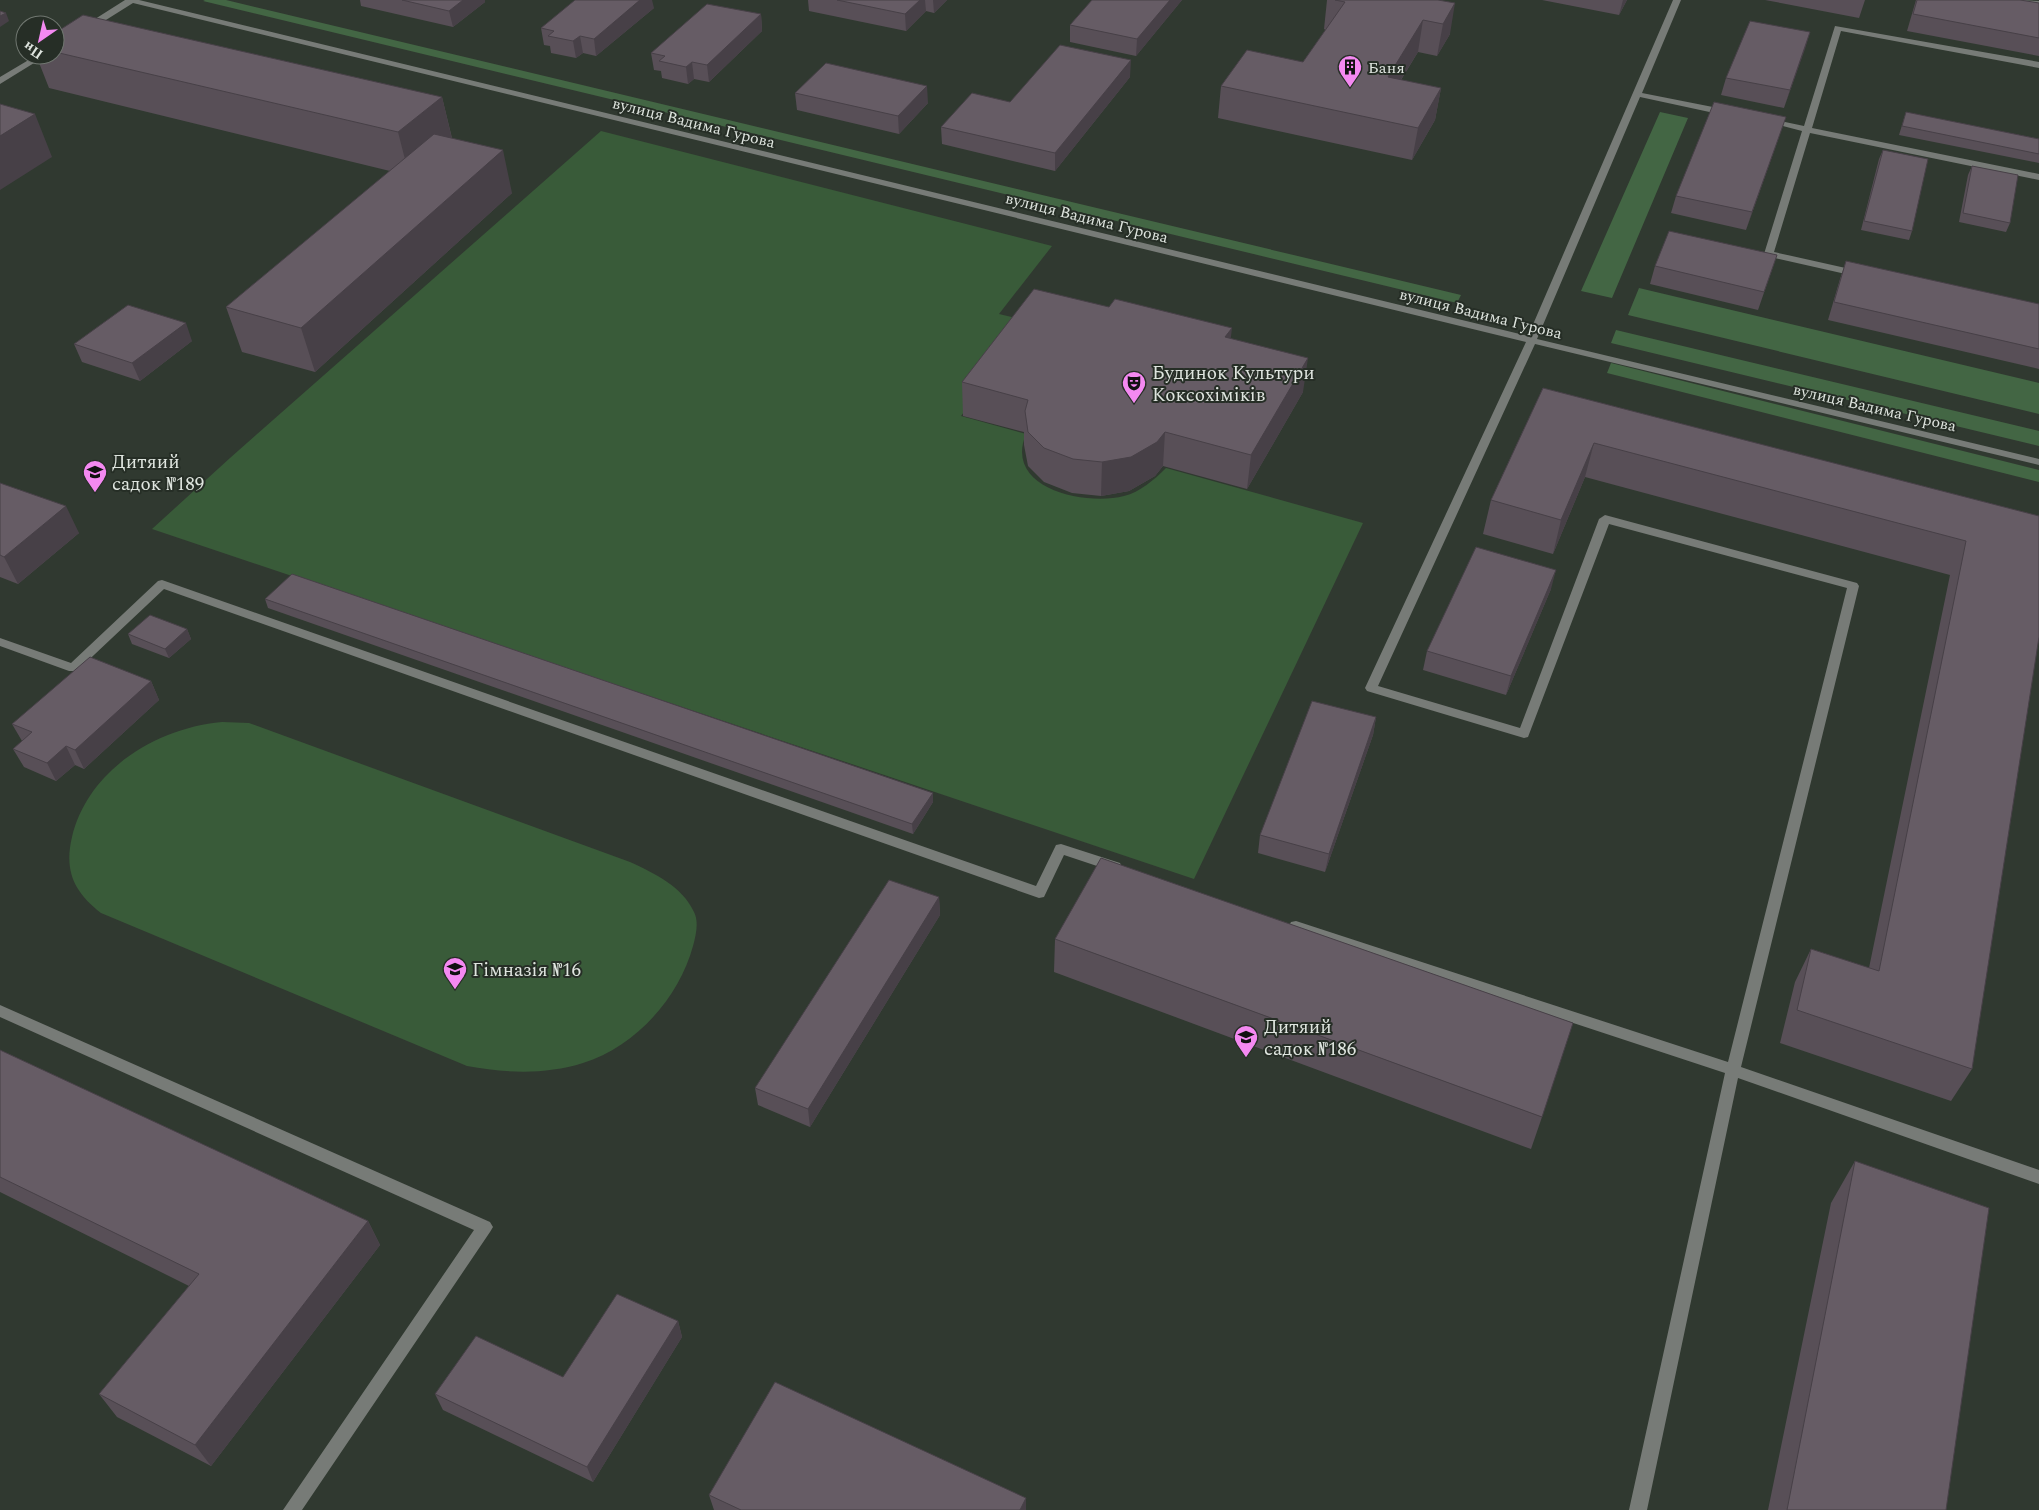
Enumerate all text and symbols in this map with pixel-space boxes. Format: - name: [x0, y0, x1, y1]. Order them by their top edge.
- north arrow: [15, 15, 65, 65]
- text: Пн: [19, 36, 47, 65]
- building icon: Баня: [1337, 54, 1363, 88]
- place label: Баня: [1368, 56, 1405, 80]
- street label: вулиця Вадима Гурова: [610, 91, 778, 155]
- street label: вулиця Вадима Гурова: [1003, 186, 1171, 250]
- street label: вулиця Вадима Гурова: [1397, 282, 1565, 346]
- place label: Будинок Культури Коксохіміків: [1152, 359, 1315, 410]
- theatre icon: Будинок Культури Коксохіміків: [1121, 370, 1147, 404]
- street label: вулиця Вадима Гурова: [1791, 378, 1959, 438]
- place label: Дитяий садок №189: [112, 448, 204, 499]
- school or university icon: Дитяий садок №189: [82, 459, 108, 493]
- school or university icon: Гімназія №16: [442, 956, 468, 990]
- place label: Гімназія №16: [472, 956, 581, 985]
- place label: Дитяий садок №186: [1264, 1013, 1356, 1064]
- school or university icon: Дитяий садок №186: [1233, 1024, 1259, 1058]

